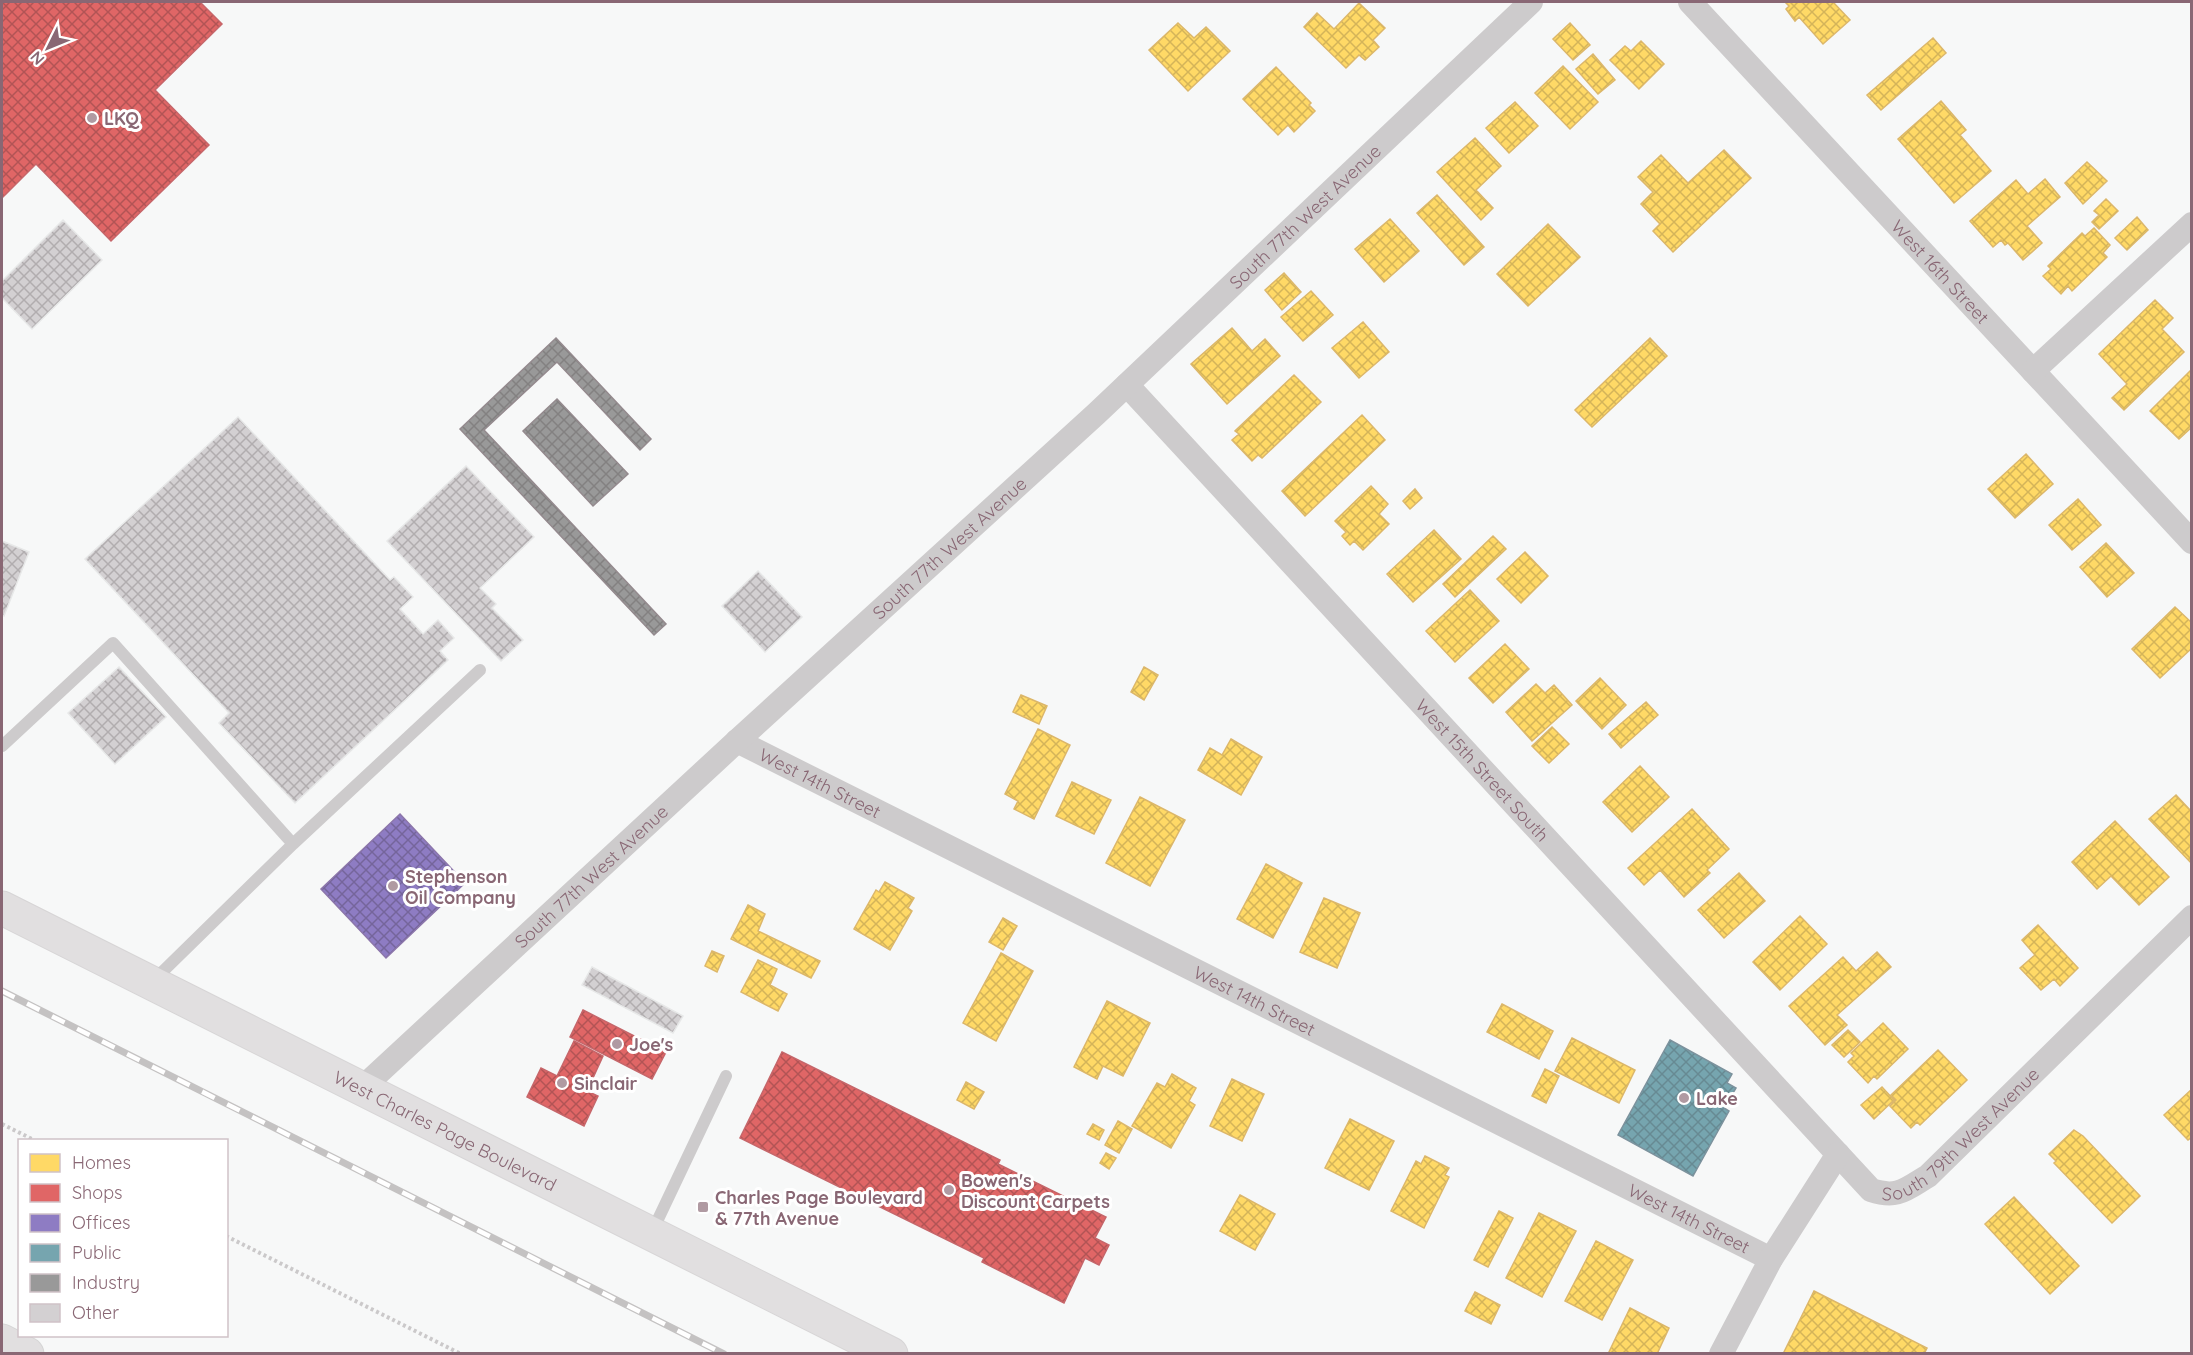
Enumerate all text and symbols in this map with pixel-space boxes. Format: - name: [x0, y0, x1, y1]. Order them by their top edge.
- north arrow: [18, 18, 78, 78]
- text: N: [26, 47, 48, 69]
- place label: LKQ: [104, 107, 140, 130]
- marker: LKQ: [85, 111, 99, 125]
- street label: South 77th West Avenue: [1224, 139, 1385, 294]
- street label: West 16th Street: [1887, 215, 1994, 328]
- street label: South 77th West Avenue: [867, 472, 1031, 624]
- street label: West 15th Street South: [1411, 694, 1554, 846]
- street label: West 14th Street: [755, 743, 885, 823]
- street label: South 77th West Avenue: [510, 800, 672, 953]
- place label: Stephenson Oil Company: [405, 865, 516, 909]
- marker: Stephenson Oil Company: [386, 879, 400, 893]
- street label: West 14th Street: [1190, 960, 1319, 1040]
- place label: Joe's: [629, 1033, 674, 1056]
- marker: Joe's: [610, 1037, 624, 1051]
- street label: South 79th West Avenue: [1881, 1062, 2044, 1205]
- street label: West Charles Page Boulevard: [330, 1065, 561, 1196]
- place label: Sinclair: [574, 1072, 637, 1095]
- marker: Sinclair: [555, 1076, 569, 1090]
- place label: Lake: [1696, 1087, 1738, 1110]
- marker: Lake: [1677, 1091, 1691, 1105]
- legend: [18, 1139, 228, 1337]
- text: Homes: [72, 1151, 131, 1174]
- place label: Bowen's Discount Carpets: [961, 1169, 1110, 1213]
- street label: West 14th Street: [1625, 1178, 1754, 1258]
- text: Shops: [72, 1181, 123, 1204]
- marker: Bowen's Discount Carpets: [942, 1183, 956, 1197]
- place label: Charles Page Boulevard & 77th Avenue: [715, 1186, 923, 1230]
- marker: Charles Page Boulevard & 77th Avenue: [696, 1200, 710, 1214]
- text: Offices: [72, 1211, 131, 1234]
- text: Public: [72, 1241, 121, 1264]
- text: Industry: [72, 1271, 140, 1294]
- text: Other: [72, 1301, 119, 1324]

